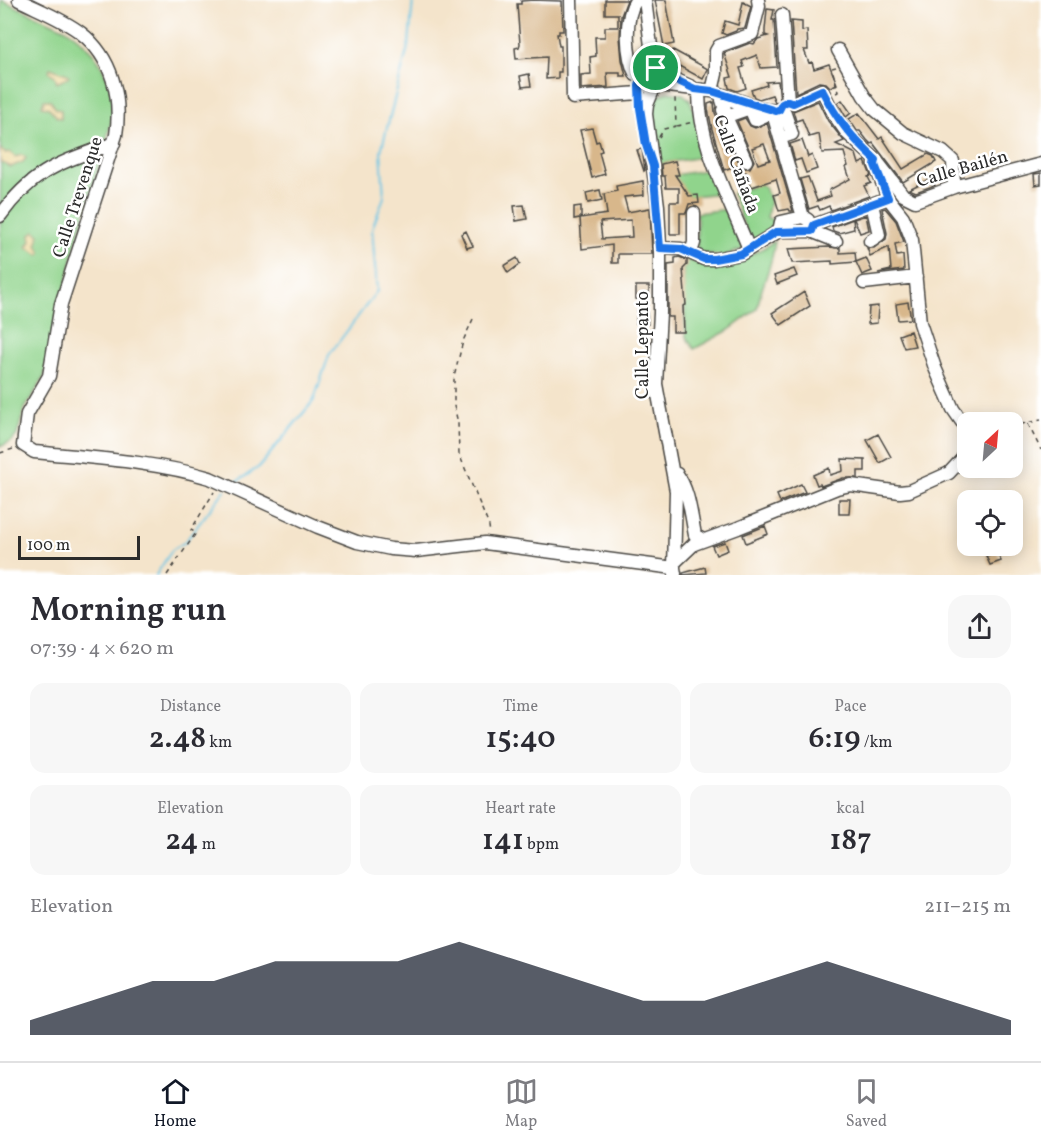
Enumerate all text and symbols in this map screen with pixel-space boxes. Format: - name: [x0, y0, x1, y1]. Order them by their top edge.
- pin: [630, 42, 681, 93]
- icon: arrive: [639, 51, 672, 84]
- street label: Calle Cañada: [706, 112, 765, 217]
- street label: Calle Trevenque: [47, 134, 110, 261]
- street label: Calle Bailén: [914, 144, 1011, 194]
- street label: Calle Lepanto: [631, 291, 656, 399]
- north arrow: [957, 412, 1023, 478]
- map controls: [957, 412, 1023, 556]
- button: locate: [957, 490, 1023, 556]
- scale bar: [18, 533, 140, 560]
- text: 100 m: [27, 535, 70, 557]
- text: Morning run: [30, 589, 227, 635]
- button: share: [948, 595, 1011, 658]
- text: 07:39 · 4 × 620 m: [30, 635, 174, 663]
- text: Distance: [160, 696, 221, 718]
- text: Time: [503, 696, 538, 718]
- text: Pace: [834, 696, 867, 718]
- text: 2.48: [149, 718, 206, 760]
- text: 15:40: [485, 718, 556, 760]
- text: 6:19: [809, 718, 861, 760]
- text: km: [206, 732, 232, 754]
- text: /km: [861, 732, 892, 754]
- text: Elevation: [157, 798, 224, 820]
- text: Heart rate: [485, 798, 556, 820]
- text: kcal: [836, 798, 865, 820]
- text: 24: [165, 820, 198, 862]
- text: 141: [482, 820, 524, 862]
- text: 187: [829, 820, 872, 862]
- text: m: [198, 834, 216, 856]
- text: bpm: [524, 834, 559, 856]
- text: Elevation: [30, 893, 113, 921]
- text: 211–215 m: [924, 893, 1011, 921]
- tab: Home: [154, 1075, 196, 1133]
- tab: Map: [505, 1075, 538, 1133]
- tab: Saved: [846, 1075, 887, 1133]

